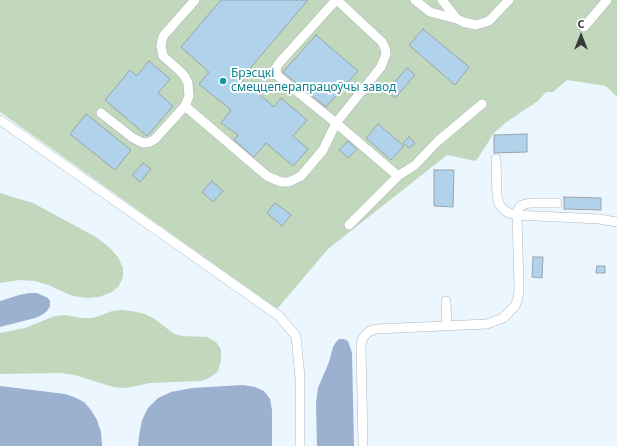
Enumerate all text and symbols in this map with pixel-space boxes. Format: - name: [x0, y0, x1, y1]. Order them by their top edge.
- north arrow: [561, 16, 601, 56]
- text: С: [577, 16, 585, 31]
- place label: Брэсцкі смеццеперапрацоўчы завод: [231, 67, 396, 95]
- marker: Брэсцкі смеццеперапрацоўчы завод: [218, 76, 228, 86]

